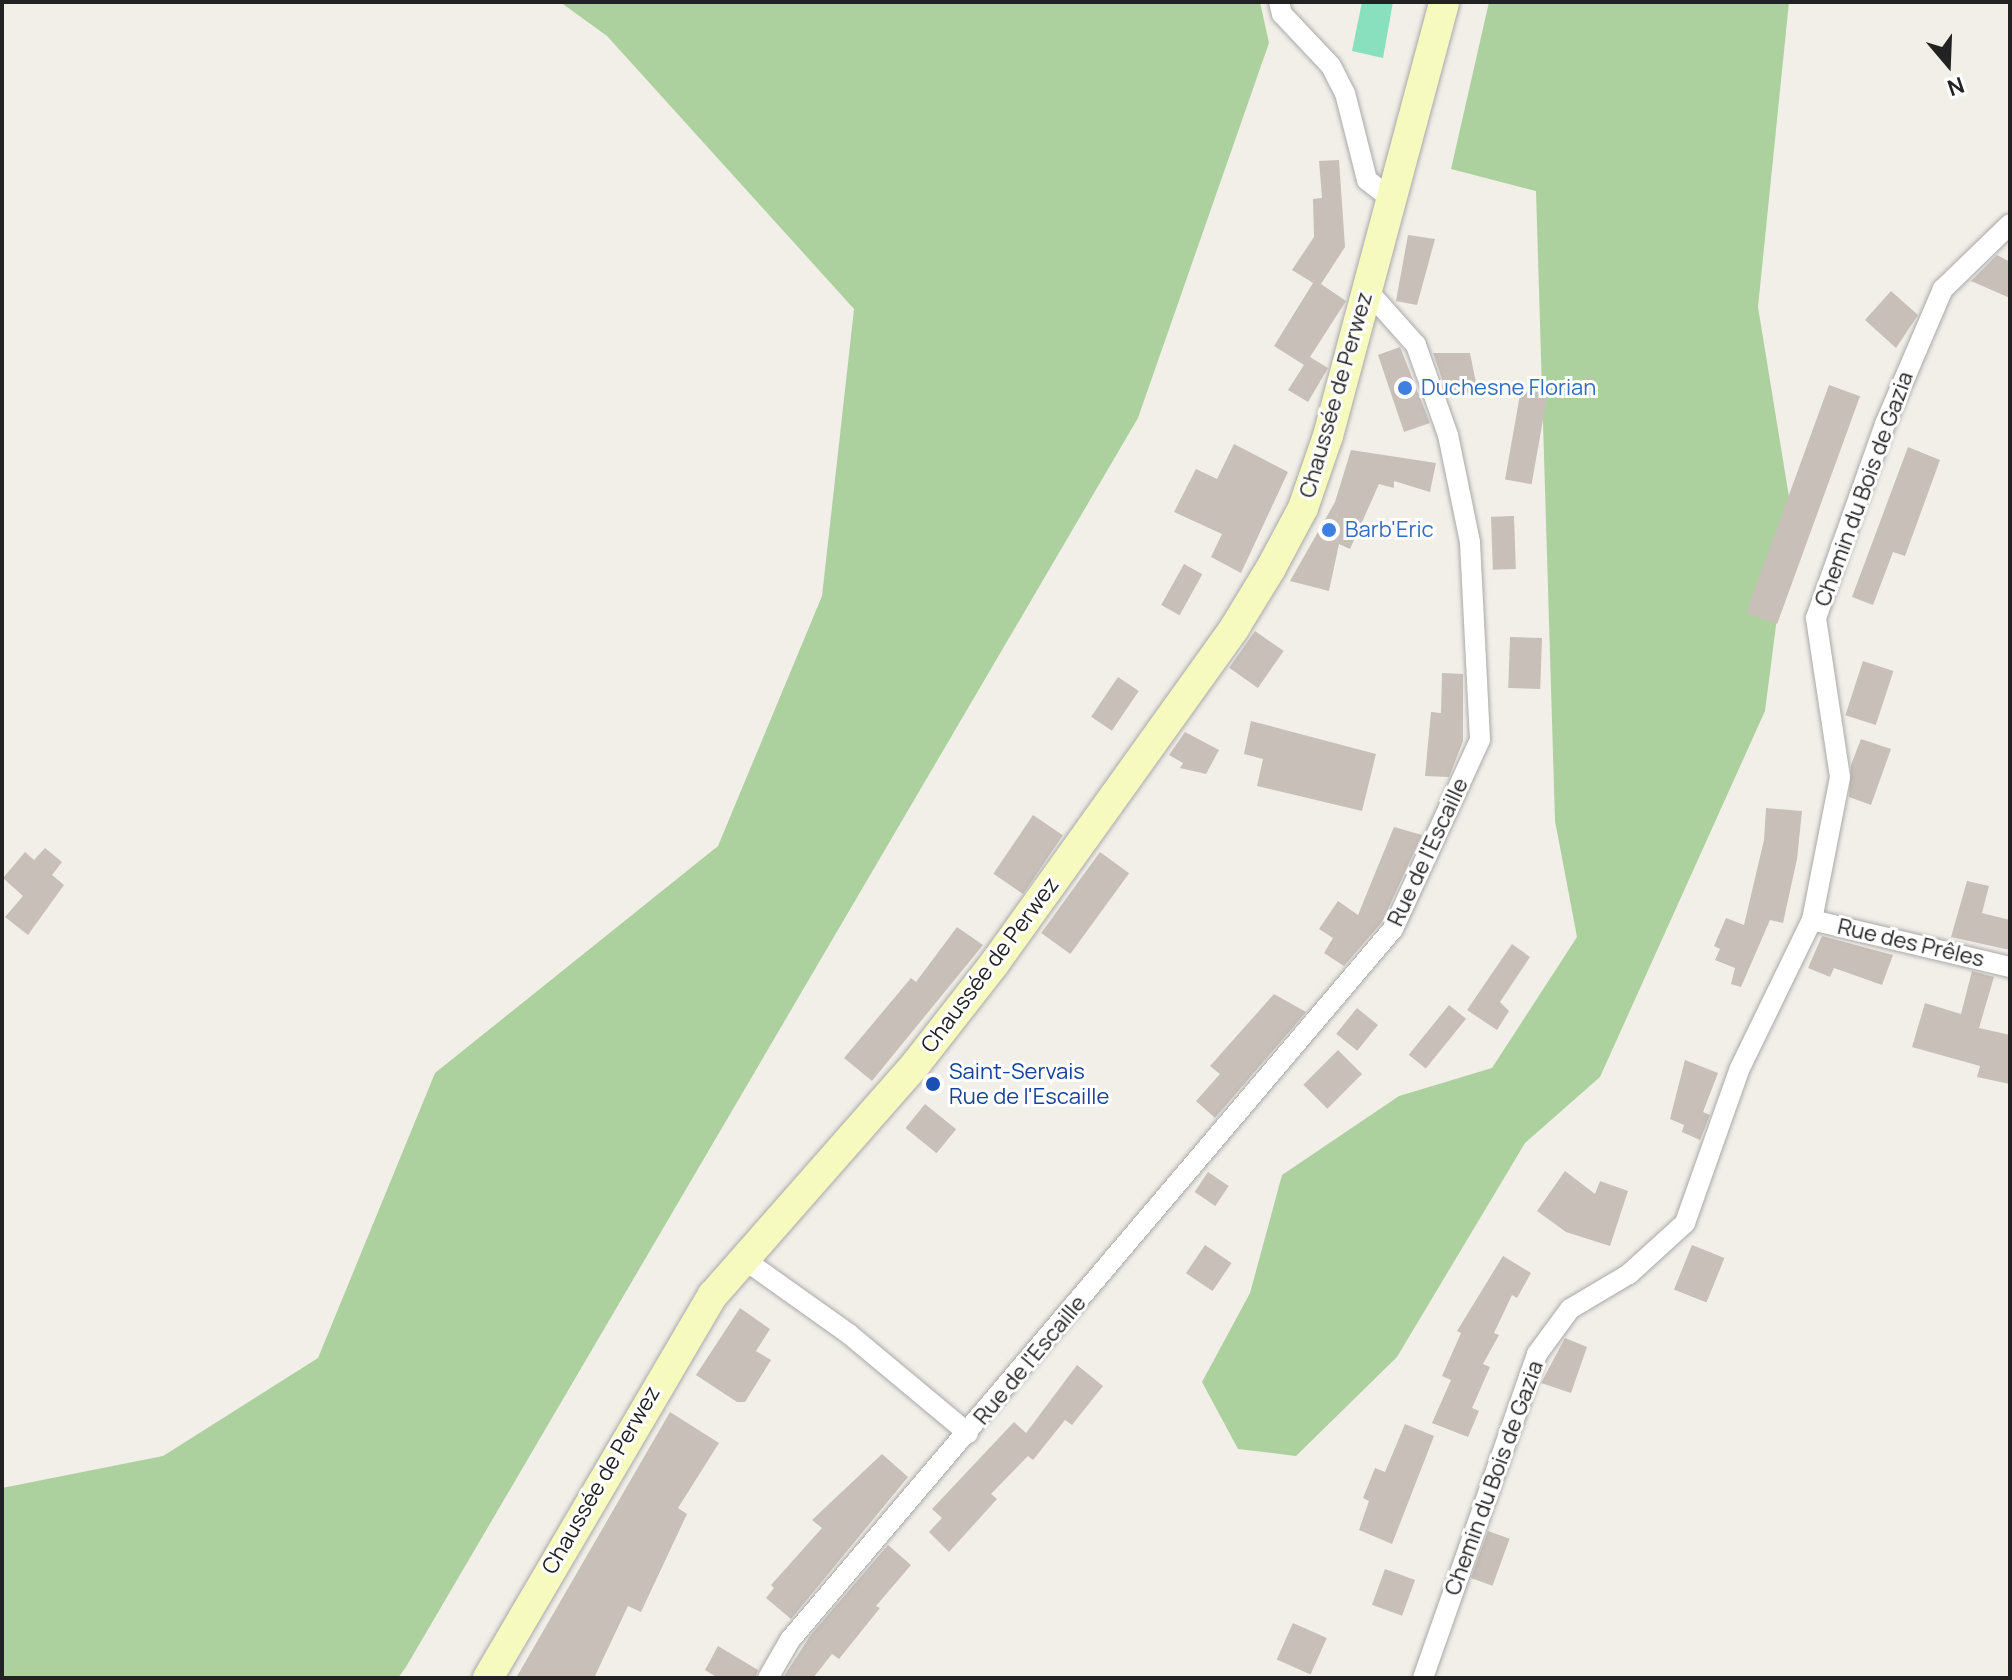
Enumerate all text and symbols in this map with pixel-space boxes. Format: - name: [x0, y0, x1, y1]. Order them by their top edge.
- north arrow: [1908, 24, 1988, 104]
- text: N: [1943, 70, 1968, 103]
- street label: Chaussée de Perwez: [1294, 289, 1378, 501]
- street label: Chemin du Bois de Gazia: [1809, 368, 1919, 610]
- place label: Duchesne Florian: [1421, 375, 1596, 401]
- marker: Duchesne Florian: [1396, 379, 1414, 397]
- place label: Barb'Eric: [1345, 517, 1434, 543]
- marker: Barb'Eric: [1320, 521, 1338, 539]
- street label: Rue de l'Escaille: [1382, 774, 1474, 930]
- street label: Chaussée de Perwez: [915, 872, 1065, 1058]
- street label: Rue des Prêles: [1835, 913, 1987, 973]
- place label: Saint-Servais Rue de l'Escaille: [949, 1058, 1109, 1110]
- marker: Saint-Servais Rue de l'Escaille: [924, 1075, 942, 1093]
- street label: Rue de l'Escaille: [968, 1290, 1092, 1430]
- street label: Chemin du Bois de Gazia: [1439, 1357, 1549, 1599]
- street label: Chaussée de Perwez: [536, 1381, 666, 1579]

